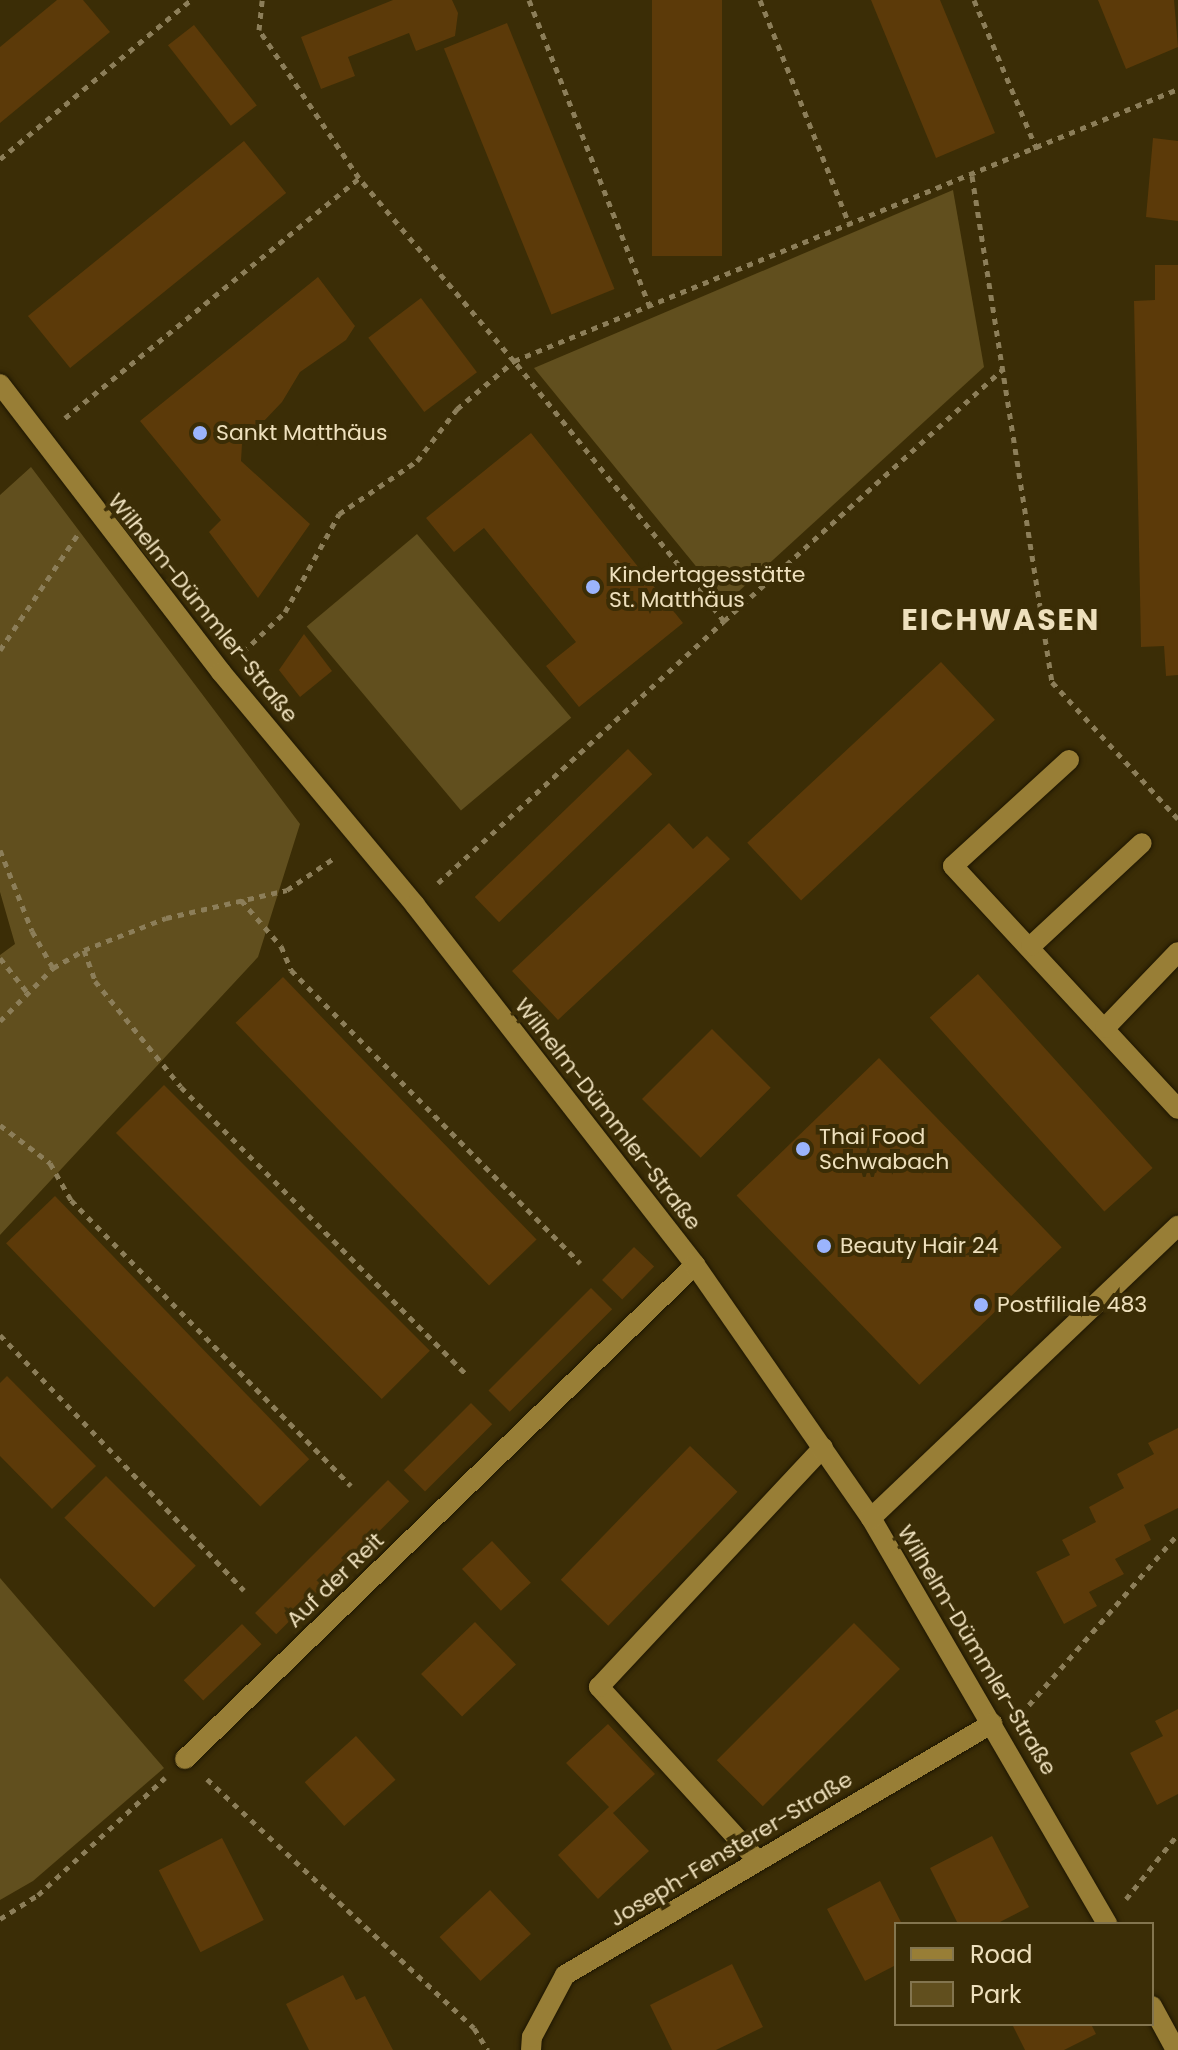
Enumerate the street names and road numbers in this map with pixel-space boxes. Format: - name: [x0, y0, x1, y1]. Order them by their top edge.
- street label: Wilhelm-Dümmler-Straße: [102, 488, 304, 728]
- street label: Wilhelm-Dümmler-Straße: [509, 993, 707, 1235]
- street label: Wilhelm-Dümmler-Straße: [892, 1520, 1062, 1780]
- street label: Auf der Reit: [281, 1527, 389, 1633]
- street label: Joseph-Fensterer-Straße: [605, 1766, 857, 1932]

